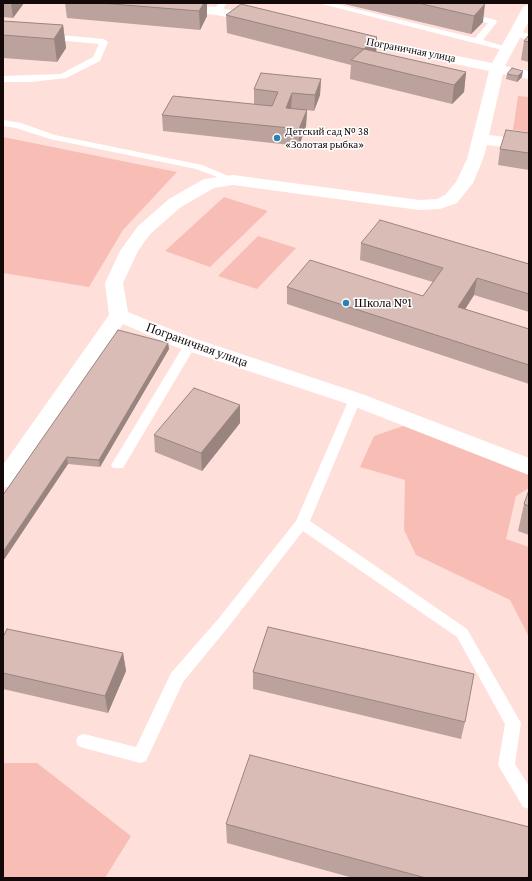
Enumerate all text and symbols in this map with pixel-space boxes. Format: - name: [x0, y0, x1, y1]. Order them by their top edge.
- street label: Пограничная улица: [365, 35, 457, 65]
- place label: Детский сад № 38 «Золотая рыбка»: [285, 125, 369, 151]
- marker: Детский сад № 38 «Золотая рыбка»: [272, 133, 282, 143]
- place label: Школа №1: [354, 295, 412, 311]
- marker: Школа №1: [341, 298, 351, 308]
- street label: Пограничная улица: [144, 319, 250, 371]

